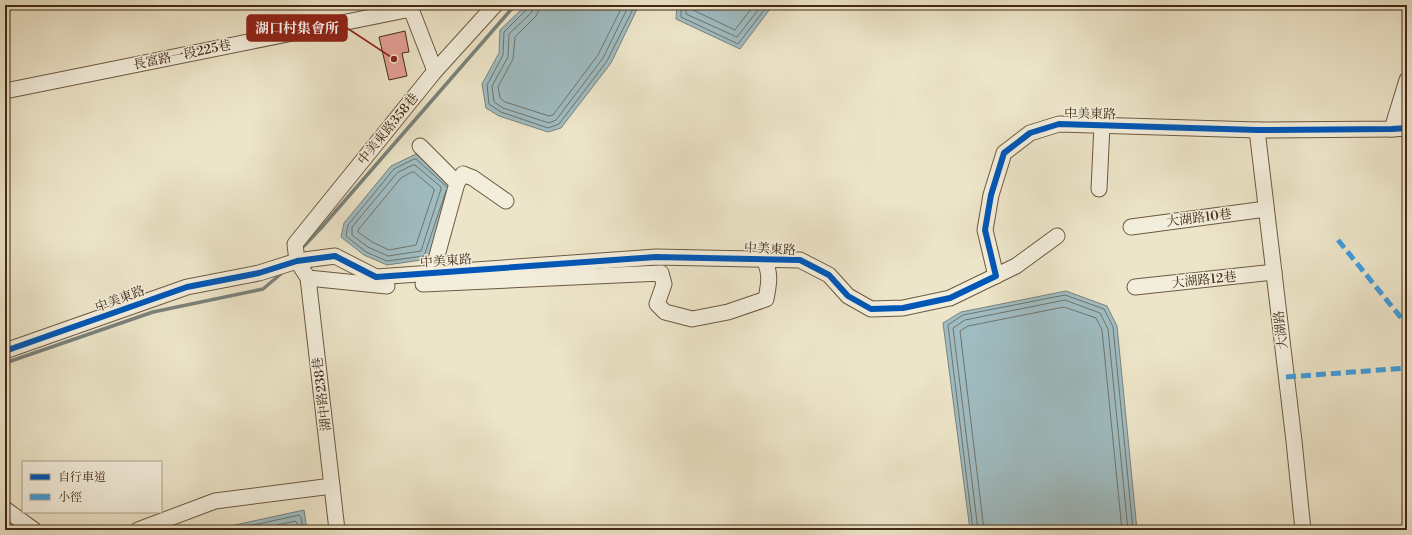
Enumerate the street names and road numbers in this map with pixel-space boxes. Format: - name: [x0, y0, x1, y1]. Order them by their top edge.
- street label: 長富路一段225巷: [131, 37, 233, 73]
- street label: 中美東路358巷: [354, 90, 422, 168]
- street label: 中美東路: [1064, 106, 1116, 122]
- street label: 大湖路10巷: [1165, 206, 1233, 230]
- street label: 中美東路: [744, 240, 796, 258]
- street label: 中美東路: [419, 251, 473, 271]
- street label: 大湖路12巷: [1171, 269, 1237, 291]
- street label: 中美東路: [93, 283, 147, 315]
- street label: 大湖路: [1271, 310, 1291, 350]
- street label: 湖中路238巷: [310, 356, 334, 432]

